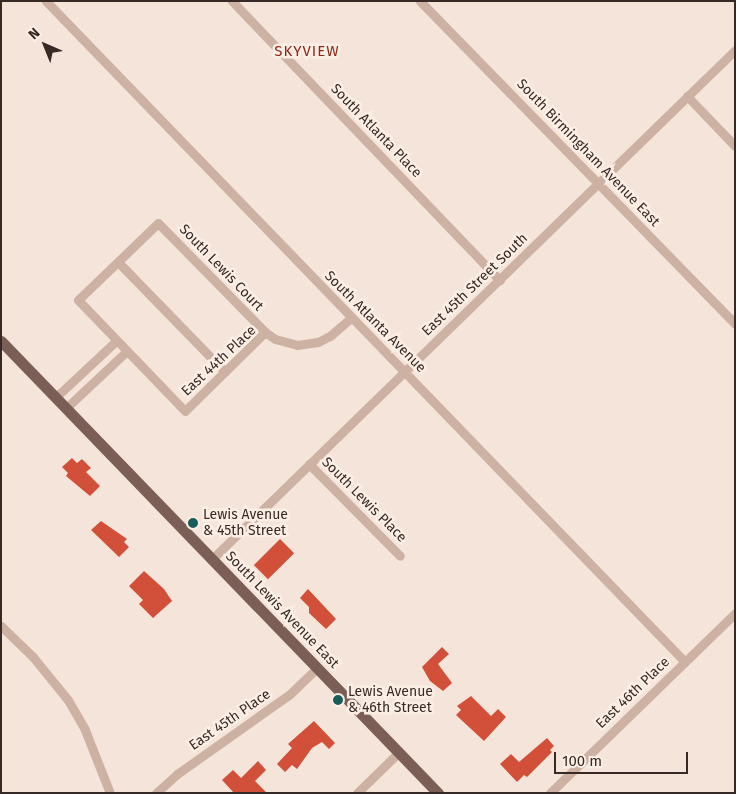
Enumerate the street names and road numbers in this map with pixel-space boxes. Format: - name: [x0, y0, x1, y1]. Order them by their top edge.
- street label: South Birmingham Avenue East: [513, 76, 663, 230]
- street label: South Atlanta Place: [327, 81, 425, 181]
- street label: South Lewis Court: [175, 221, 267, 315]
- street label: East 45th Street South: [419, 230, 531, 340]
- street label: South Atlanta Avenue: [321, 268, 429, 376]
- street label: East 44th Place: [178, 322, 260, 400]
- street label: South Lewis Place: [318, 454, 410, 546]
- street label: South Lewis Avenue East: [222, 548, 342, 672]
- street label: East 46th Place: [593, 654, 673, 732]
- street label: East 45th Place: [186, 686, 274, 754]

